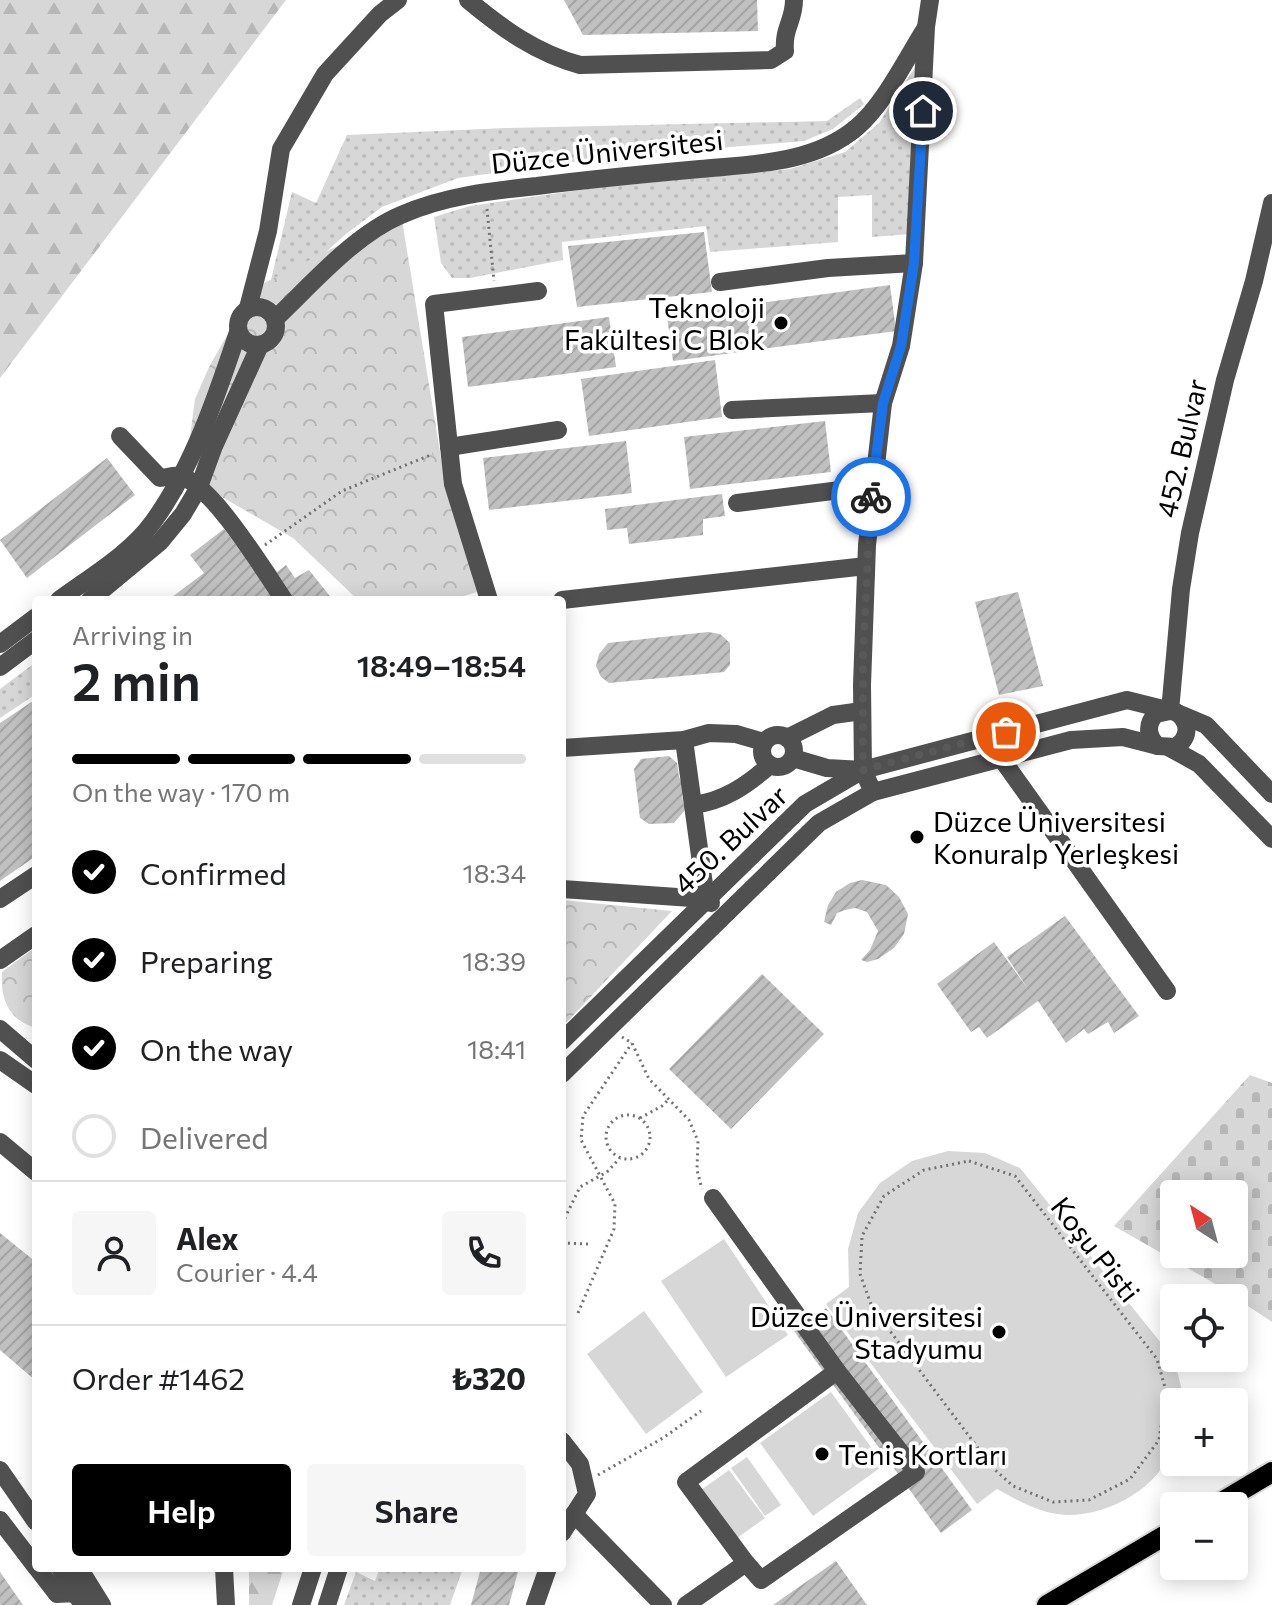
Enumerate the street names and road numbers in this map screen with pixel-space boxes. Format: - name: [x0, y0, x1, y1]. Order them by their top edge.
- street label: Düzce Üniversitesi: [489, 122, 725, 180]
- street label: 452. Bulvar: [1149, 375, 1213, 521]
- street label: 450. Bulvar: [666, 778, 794, 900]
- street label: Koşu Pisti: [1044, 1190, 1148, 1308]

